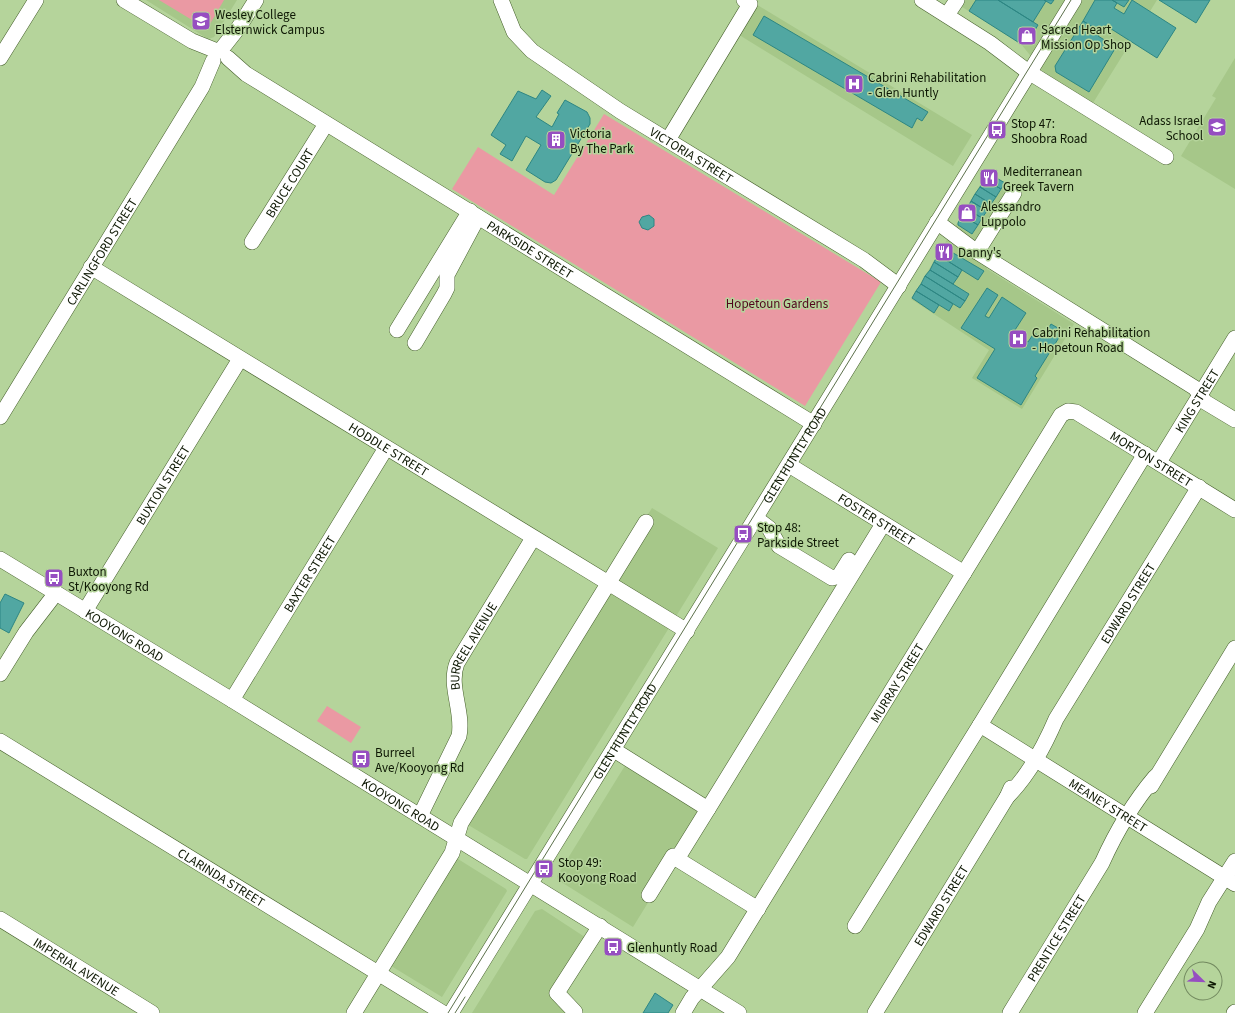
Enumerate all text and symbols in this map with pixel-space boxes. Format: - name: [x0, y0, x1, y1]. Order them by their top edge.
- place label: Wesley College Elsternwick Campus: [215, 6, 325, 39]
- school or university icon: Wesley College Elsternwick Campus: [190, 10, 212, 32]
- place label: Sacred Heart Mission Op Shop: [1041, 21, 1131, 54]
- shop icon: Sacred Heart Mission Op Shop: [1016, 25, 1038, 47]
- place label: Cabrini Rehabilitation - Glen Huntly: [868, 69, 986, 102]
- hospital icon: Cabrini Rehabilitation - Glen Huntly: [843, 73, 865, 95]
- place label: Adass Israel School: [1139, 112, 1203, 145]
- place label: Stop 47: Shoobra Road: [1011, 115, 1088, 148]
- school or university icon: Adass Israel School: [1206, 116, 1228, 138]
- bus stop icon: Stop 47: Shoobra Road: [986, 119, 1008, 141]
- street label: VICTORIA STREET: [646, 123, 736, 188]
- place label: Victoria By The Park: [570, 125, 634, 158]
- building icon: Victoria By The Park: [545, 129, 567, 151]
- street label: BRUCE COURT: [262, 145, 319, 221]
- place label: Mediterranean Greek Tavern: [1003, 163, 1082, 196]
- restaurant icon: Mediterranean Greek Tavern: [978, 167, 1000, 189]
- street label: CARLINGFORD STREET: [62, 195, 142, 309]
- place label: Alessandro Luppolo: [981, 198, 1041, 231]
- shop icon: Alessandro Luppolo: [956, 202, 978, 224]
- street label: PARKSIDE STREET: [483, 217, 576, 283]
- restaurant icon: Danny's: [933, 241, 955, 263]
- place label: Danny's: [958, 244, 1002, 262]
- park label: Hopetoun Gardens: [726, 295, 829, 313]
- place label: Cabrini Rehabilitation - Hopetoun Road: [1032, 324, 1150, 357]
- hospital icon: Cabrini Rehabilitation - Hopetoun Road: [1007, 328, 1029, 350]
- street label: KING STREET: [1171, 366, 1224, 436]
- street label: GLEN HUNTLY ROAD: [759, 404, 831, 507]
- street label: HODDLE STREET: [345, 418, 432, 481]
- street label: MORTON STREET: [1106, 427, 1195, 492]
- street label: BUXTON STREET: [132, 442, 195, 529]
- street label: FOSTER STREET: [834, 489, 918, 551]
- place label: Stop 48: Parkside Street: [757, 519, 839, 552]
- bus stop icon: Stop 48: Parkside Street: [732, 523, 754, 545]
- street label: BAXTER STREET: [280, 532, 340, 616]
- street label: EDWARD STREET: [1097, 560, 1160, 647]
- place label: Buxton St/Kooyong Rd: [68, 563, 149, 596]
- bus stop icon: Buxton St/Kooyong Rd: [43, 567, 65, 589]
- street label: BURREEL AVENUE: [446, 599, 502, 691]
- street label: KOOYONG ROAD: [82, 605, 167, 666]
- street label: MURRAY STREET: [866, 640, 929, 726]
- street label: GLEN HUNTLY ROAD: [589, 680, 662, 783]
- place label: Burreel Ave/Kooyong Rd: [375, 744, 464, 777]
- bus stop icon: Burreel Ave/Kooyong Rd: [350, 748, 372, 770]
- street label: KOOYONG ROAD: [358, 774, 443, 836]
- street label: MEANEY STREET: [1065, 775, 1150, 837]
- street label: CLARINDA STREET: [174, 844, 268, 912]
- place label: Stop 49: Kooyong Road: [558, 854, 637, 887]
- bus stop icon: Stop 49: Kooyong Road: [533, 858, 555, 880]
- street label: EDWARD STREET: [910, 862, 973, 950]
- street label: PRENTICE STREET: [1023, 892, 1090, 985]
- street label: IMPERIAL AVENUE: [30, 934, 123, 1001]
- bus stop icon: Glenhuntly Road: [602, 936, 624, 958]
- place label: Glenhuntly Road: [627, 939, 717, 957]
- north arrow: [1183, 961, 1223, 1001]
- text: N: [1203, 978, 1220, 991]

